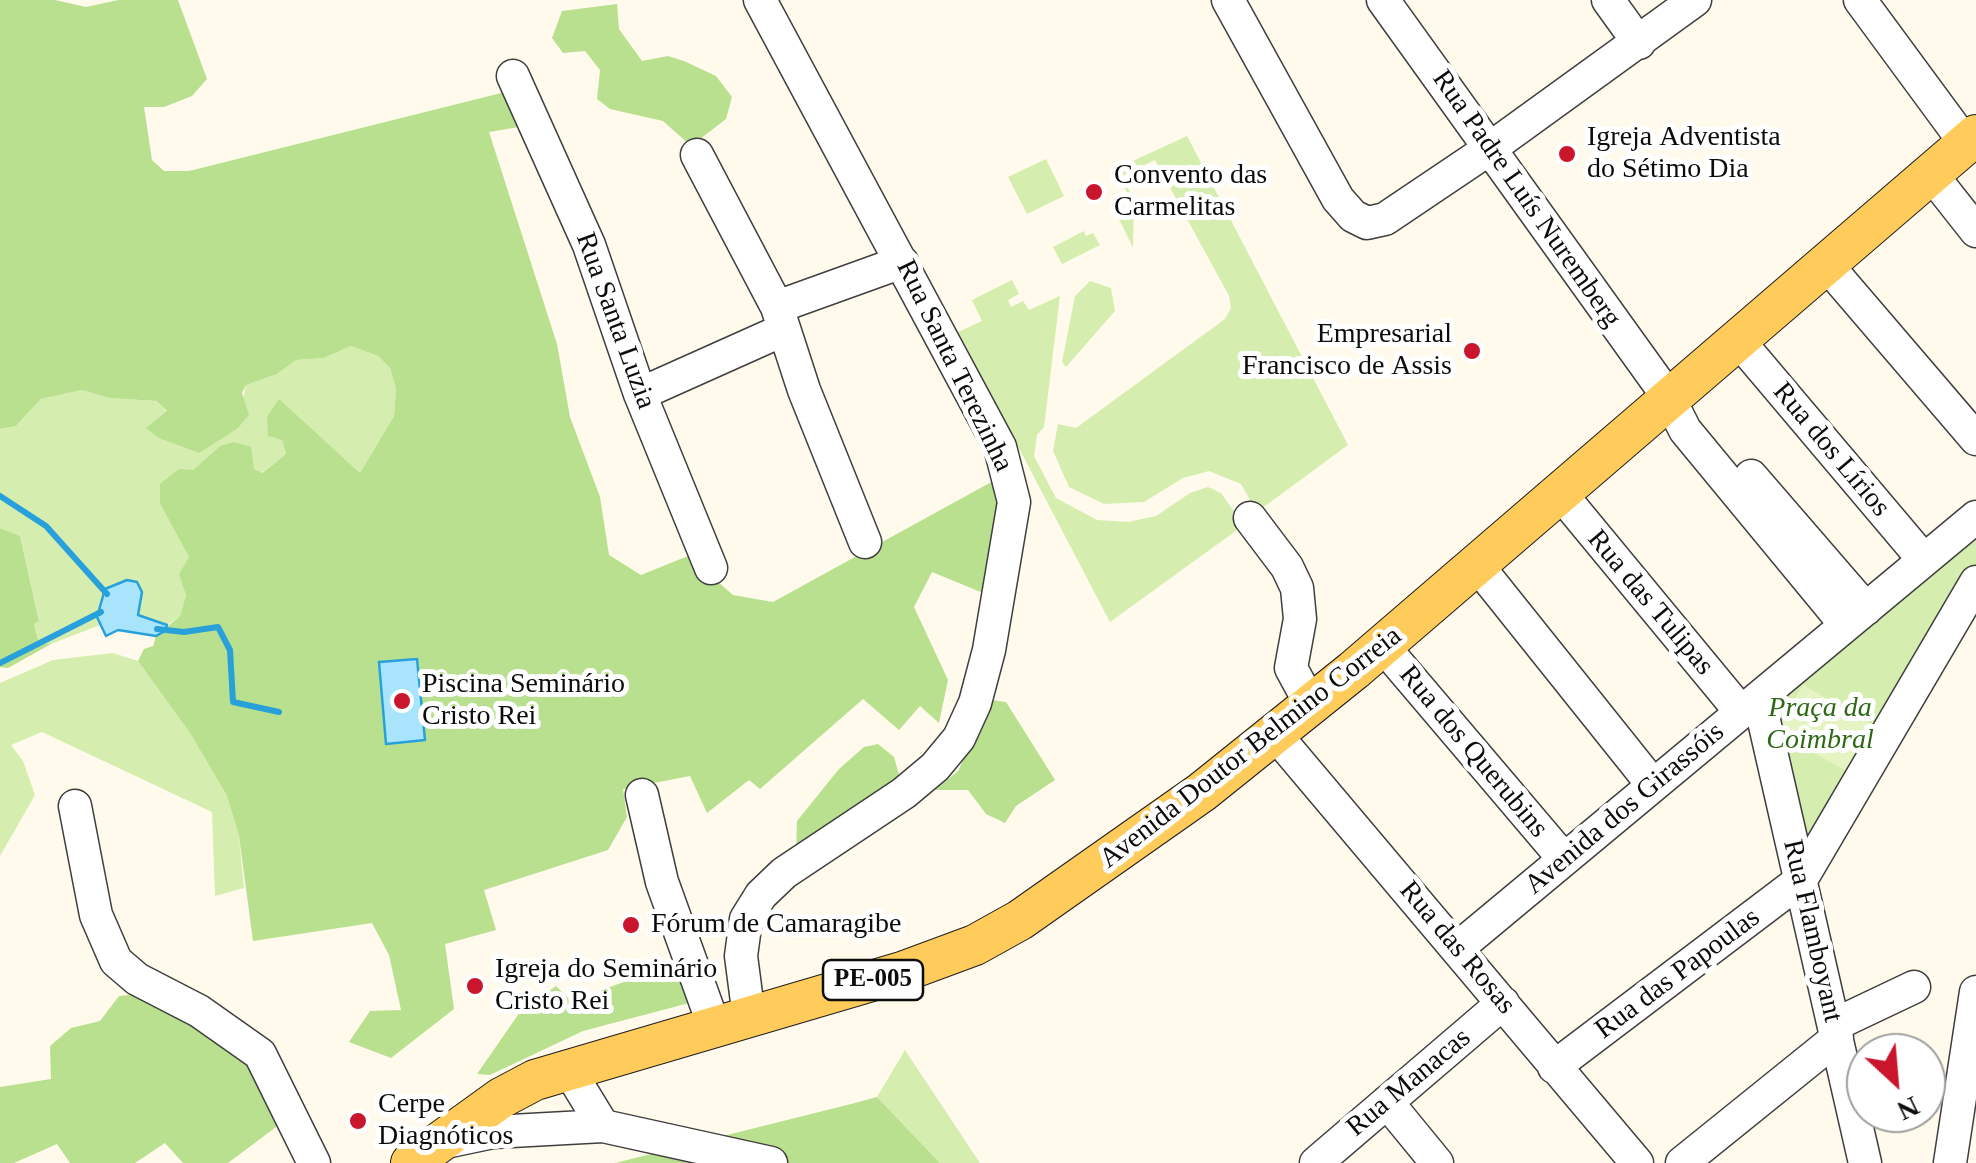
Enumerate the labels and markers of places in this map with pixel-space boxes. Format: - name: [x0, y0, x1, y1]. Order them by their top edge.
- place label: Igreja Adventista do Sétimo Dia: [1587, 121, 1781, 187]
- marker: Igreja Adventista do Sétimo Dia: [1556, 143, 1578, 165]
- place label: Convento das Carmelitas: [1114, 159, 1267, 225]
- marker: Convento das Carmelitas: [1083, 181, 1105, 203]
- place label: Empresarial Francisco de Assis: [1242, 318, 1452, 384]
- marker: Empresarial Francisco de Assis: [1461, 340, 1483, 362]
- place label: Piscina Seminário Cristo Rei: [422, 668, 625, 734]
- marker: Piscina Seminário Cristo Rei: [391, 690, 413, 712]
- place label: Fórum de Camaragibe: [651, 908, 901, 942]
- marker: Fórum de Camaragibe: [620, 914, 642, 936]
- place label: Igreja do Seminário Cristo Rei: [495, 953, 717, 1019]
- marker: Igreja do Seminário Cristo Rei: [464, 975, 486, 997]
- place label: Cerpe Diagnóticos: [378, 1088, 513, 1154]
- marker: Cerpe Diagnóticos: [347, 1110, 369, 1132]

